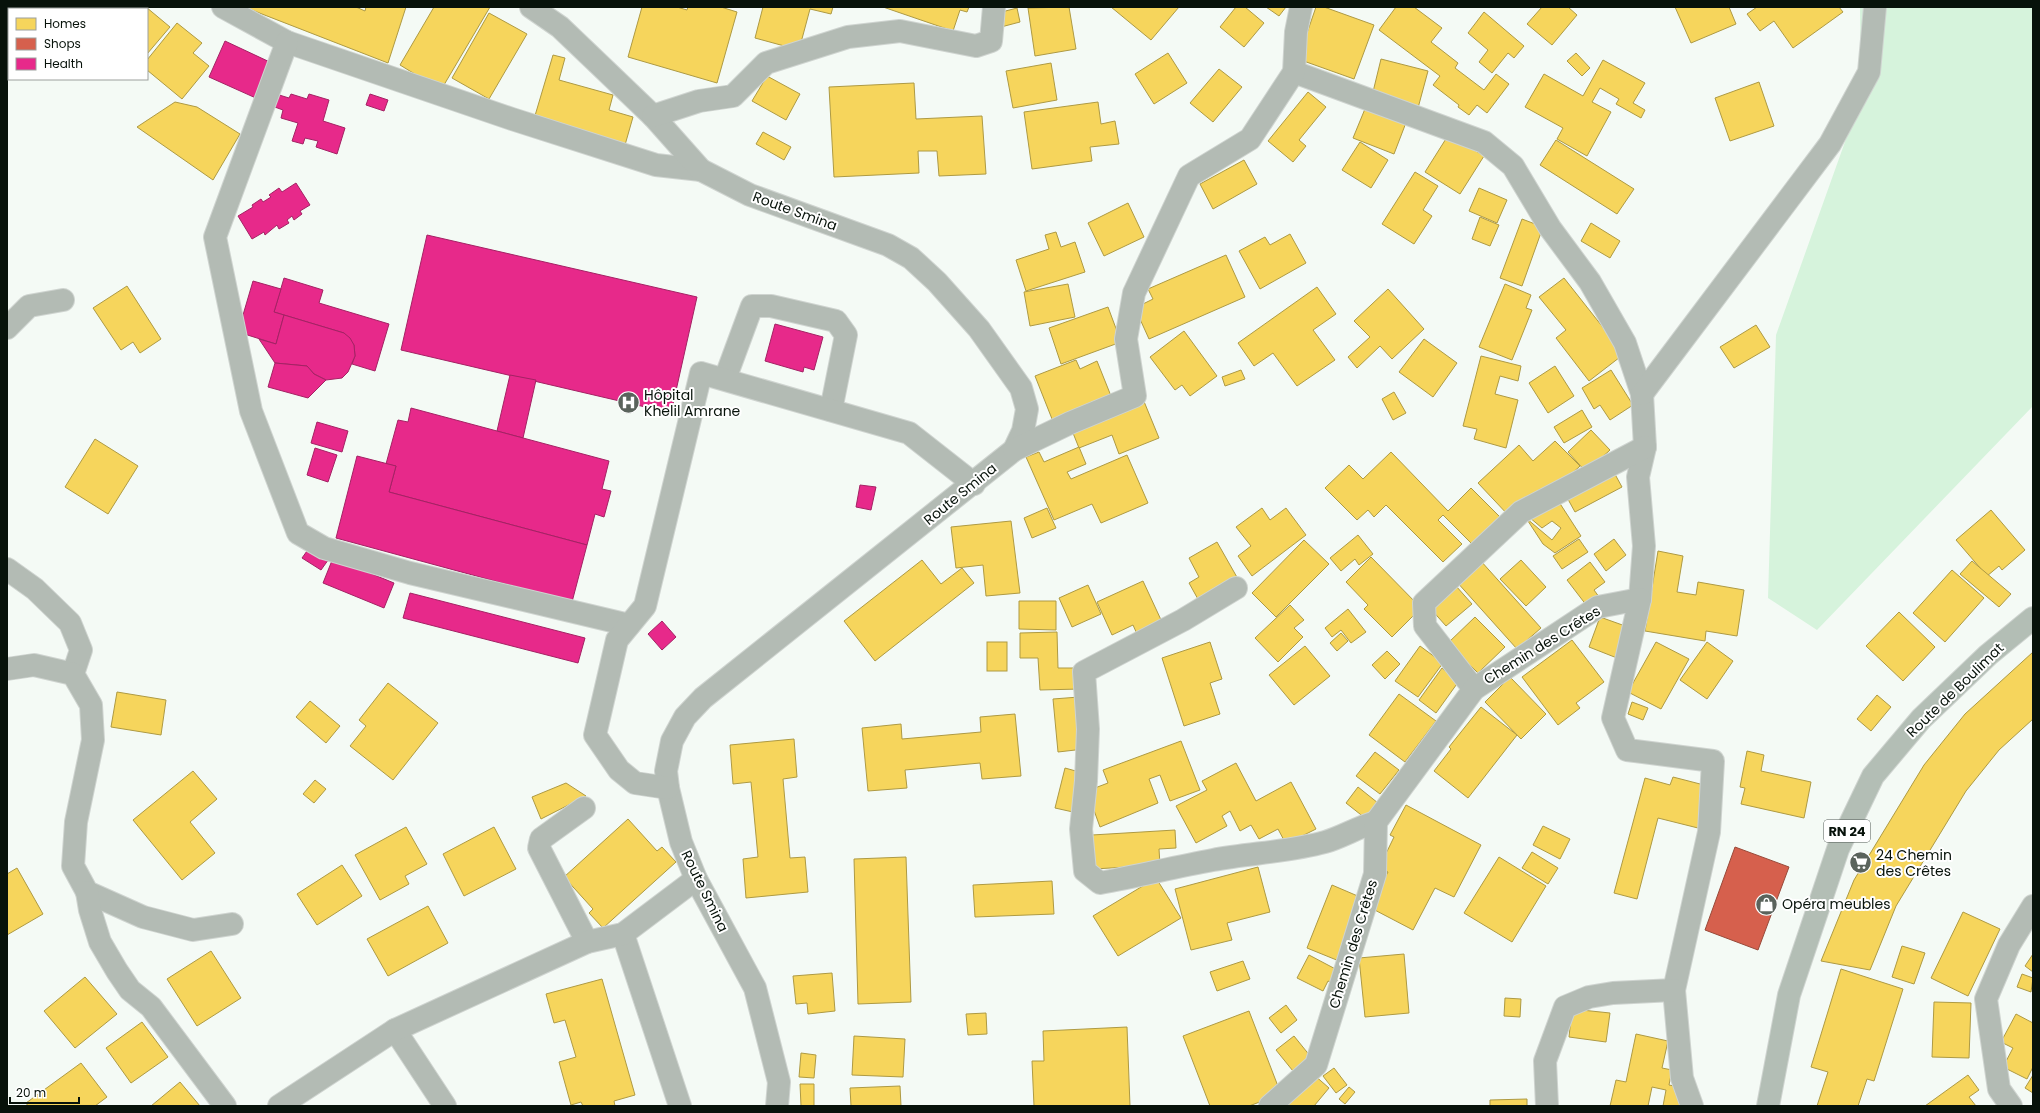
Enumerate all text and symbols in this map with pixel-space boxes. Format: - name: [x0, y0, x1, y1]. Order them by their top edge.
- legend: [8, 8, 148, 80]
- text: Homes: [44, 15, 86, 32]
- text: Shops: [44, 35, 81, 52]
- text: Health: [44, 55, 83, 72]
- street label: Route Smina: [750, 186, 840, 236]
- place label: Hôpital Khelil Amrane: [644, 385, 741, 421]
- hospital icon: Hôpital Khelil Amrane: [615, 390, 641, 416]
- street label: Route Smina: [919, 458, 1001, 530]
- street label: Chemin des Crêtes: [1480, 601, 1604, 689]
- street label: Route de Boulimat: [1902, 638, 2008, 742]
- road number: RN 24: [1824, 820, 1870, 842]
- place label: 24 Chemin des Crêtes: [1876, 845, 1952, 881]
- street label: Route Smina: [677, 847, 733, 935]
- supermarket icon: 24 Chemin des Crêtes: [1847, 850, 1873, 876]
- street label: Chemin des Crêtes: [1324, 877, 1382, 1011]
- shop icon: Opéra meubles: [1754, 891, 1780, 917]
- place label: Opéra meubles: [1782, 894, 1891, 914]
- scale bar: [10, 1079, 79, 1105]
- text: 20 m: [16, 1084, 46, 1101]

